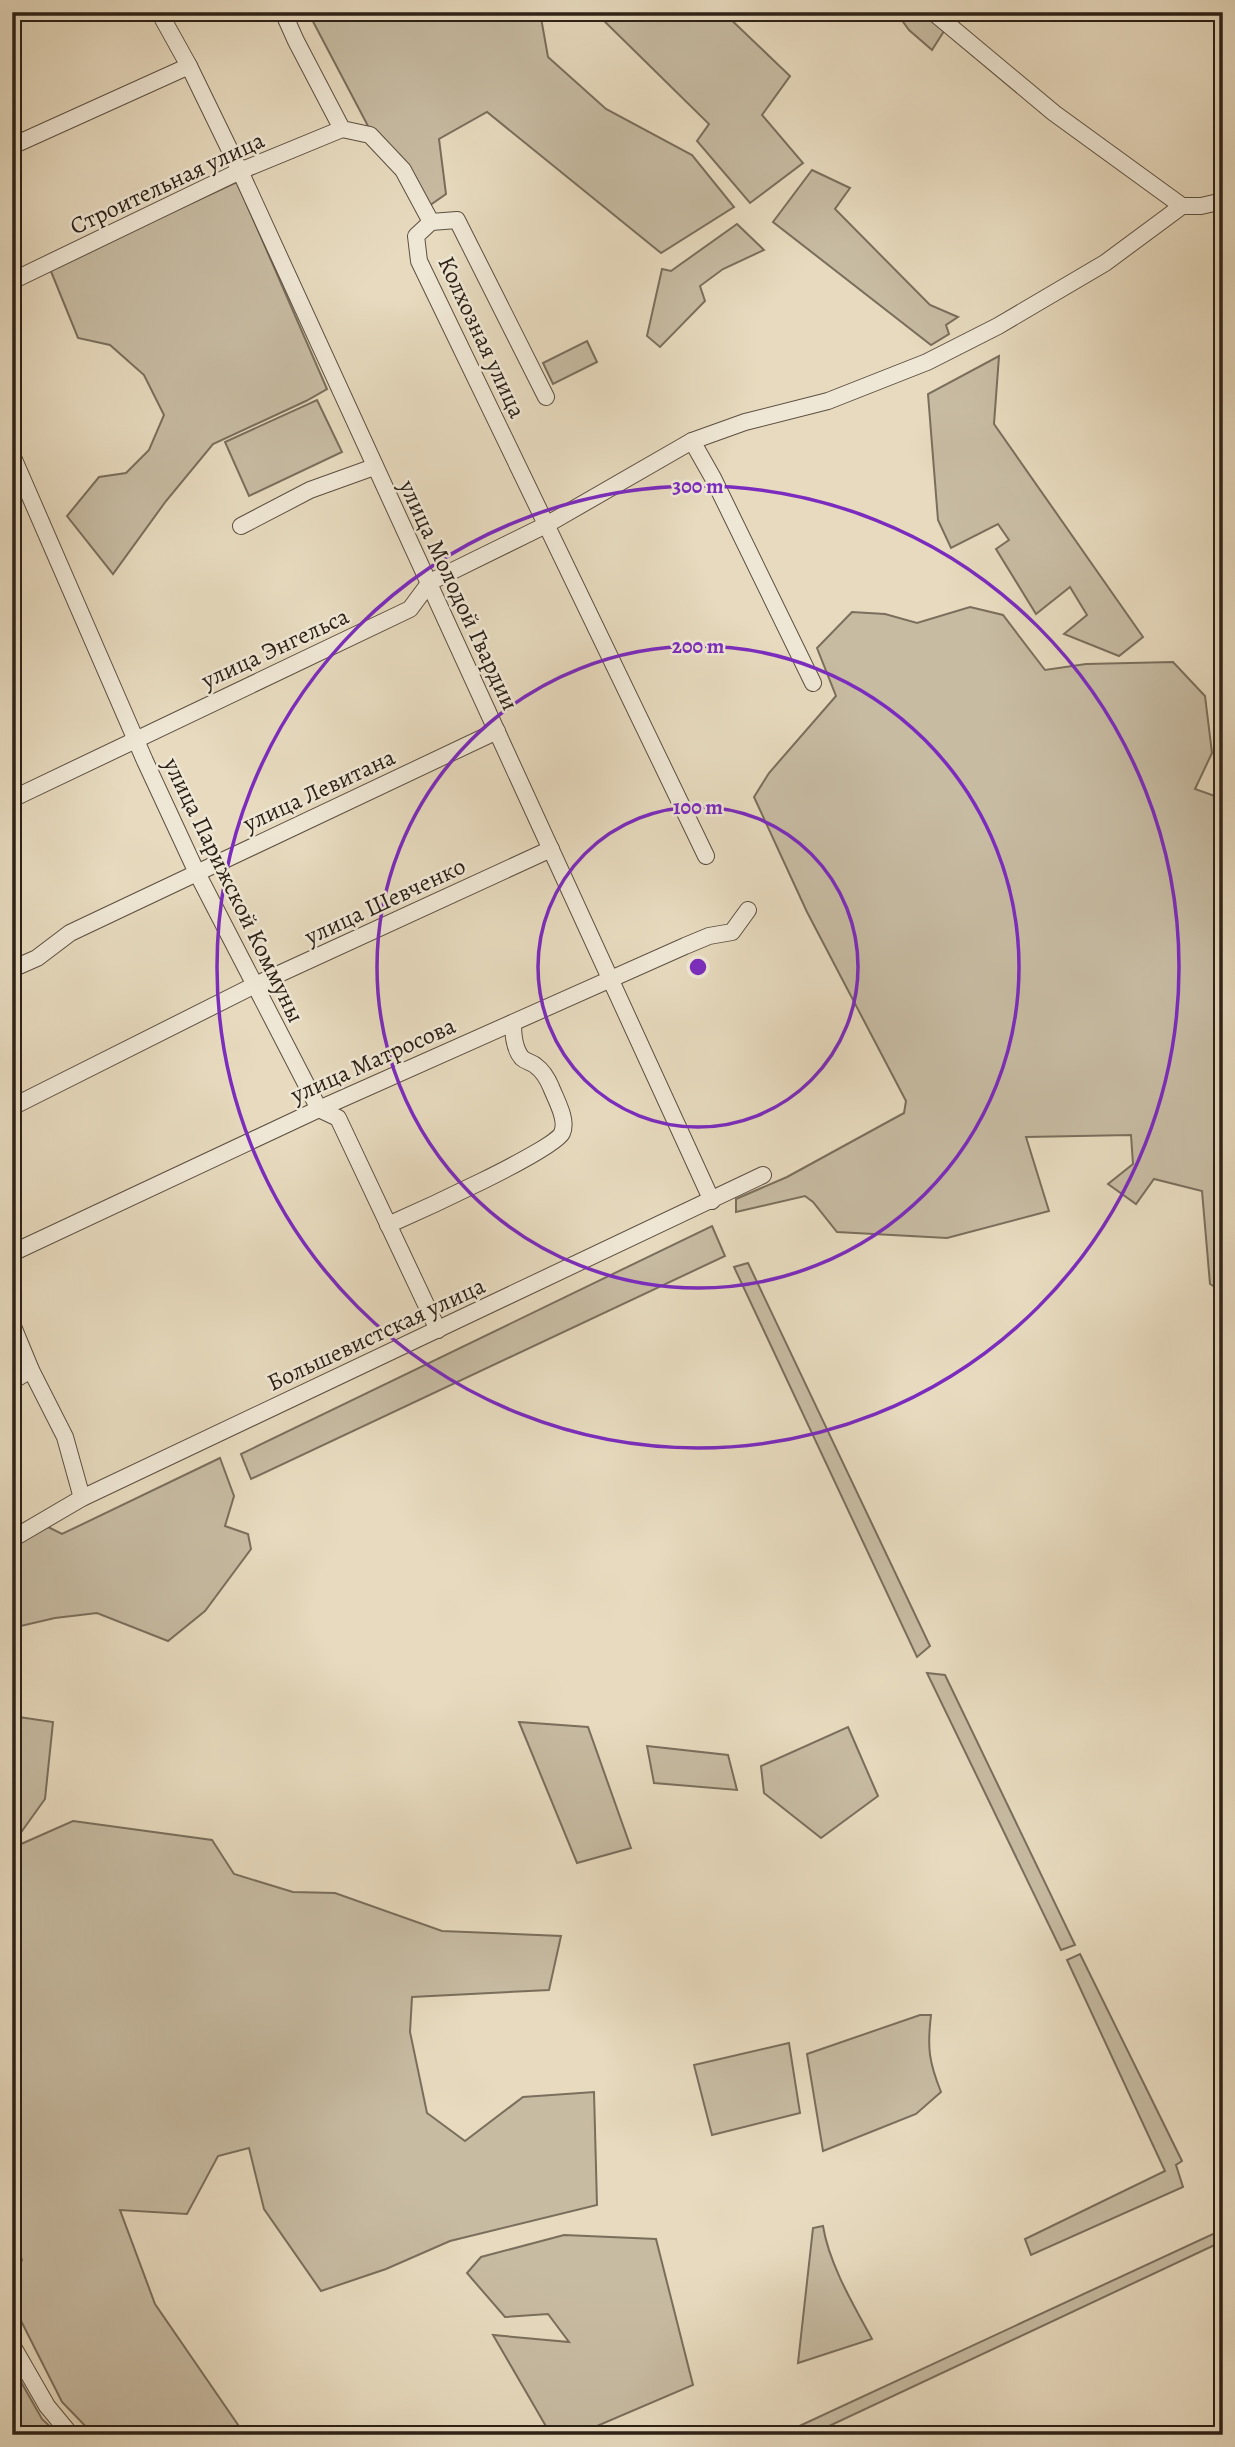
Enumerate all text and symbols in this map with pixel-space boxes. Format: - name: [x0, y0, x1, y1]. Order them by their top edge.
- street label: Строительная улица: [65, 124, 269, 242]
- street label: Колхозная улица: [431, 251, 533, 423]
- text: 300 m: [672, 472, 724, 500]
- street label: улица Молодой Гвардии: [391, 474, 526, 715]
- street label: улица Энгельса: [195, 600, 354, 697]
- text: 200 m: [672, 632, 725, 660]
- street label: улица Левитана: [237, 741, 400, 840]
- street label: улица Парижской Коммуны: [155, 751, 312, 1028]
- text: 100 m: [673, 793, 723, 821]
- street label: улица Шевченко: [298, 850, 471, 953]
- centre of rings: [686, 955, 710, 979]
- street label: улица Матросова: [285, 1009, 460, 1111]
- street label: Большевистская улица: [262, 1269, 490, 1399]

